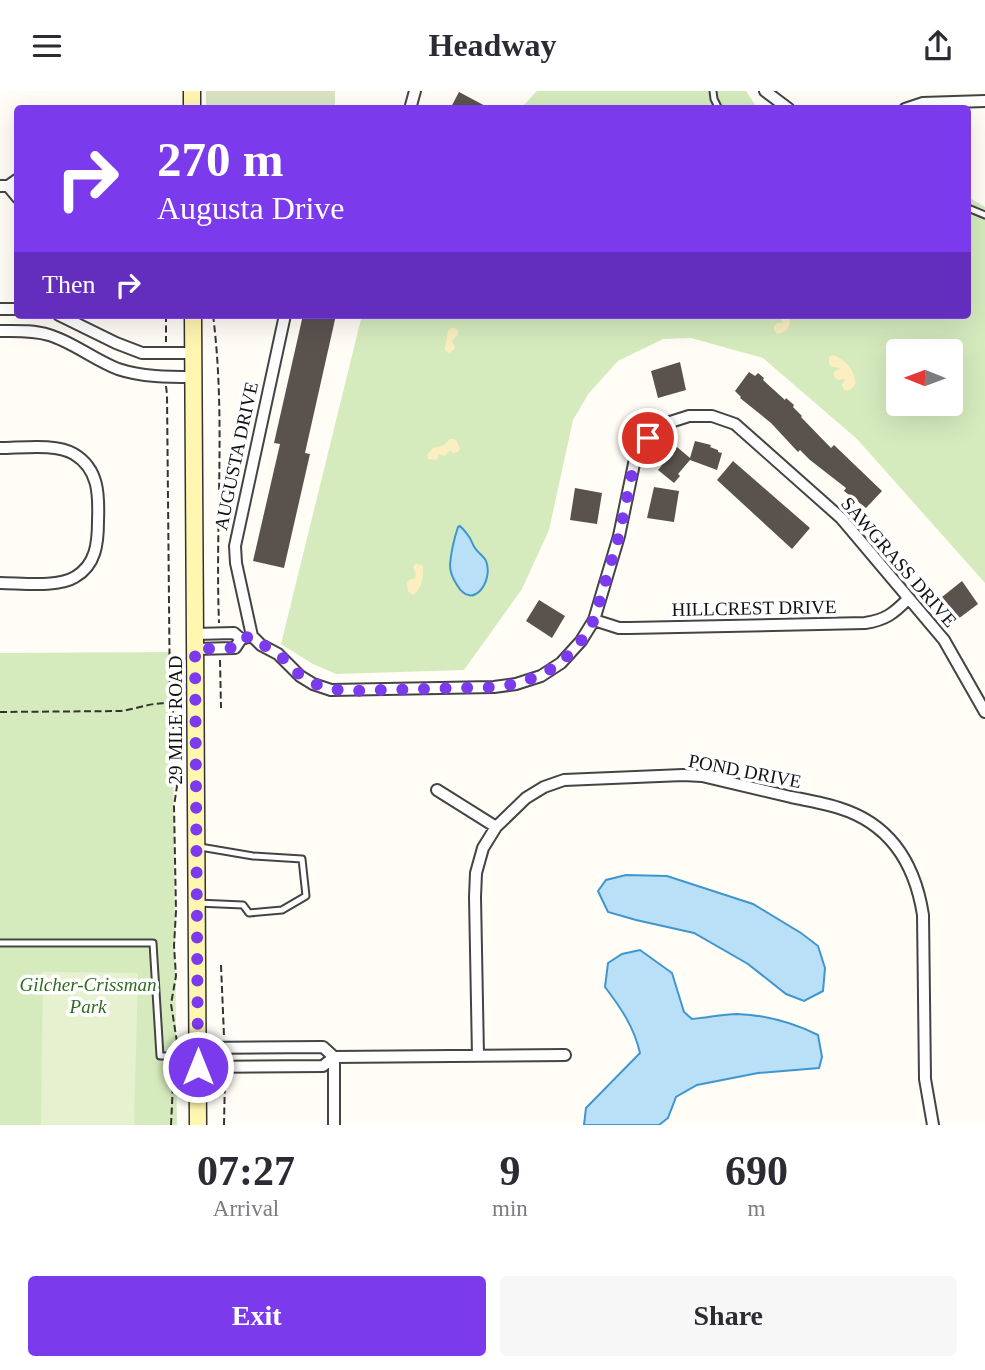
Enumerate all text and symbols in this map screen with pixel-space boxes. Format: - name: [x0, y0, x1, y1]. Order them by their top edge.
- icon: menu: [28, 27, 66, 65]
- text: Headway: [429, 27, 557, 63]
- icon: share: [919, 27, 957, 65]
- text: 270 m: [157, 132, 284, 187]
- icon: right: [42, 133, 133, 224]
- text: Augusta Drive: [157, 190, 345, 226]
- icon: right: [109, 266, 147, 304]
- text: Then: [42, 270, 95, 299]
- north arrow: [886, 339, 962, 417]
- map controls: [886, 339, 963, 416]
- street label: AUGUSTA DRIVE: [210, 380, 262, 532]
- pin: [618, 408, 678, 468]
- icon: arrive: [629, 419, 667, 457]
- street label: SAWGRASS DRIVE: [837, 493, 961, 631]
- street label: HILLCREST DRIVE: [671, 596, 837, 620]
- street label: 29 MILE ROAD: [165, 656, 186, 784]
- street label: POND DRIVE: [687, 750, 803, 792]
- park label: Gilcher-Crissman Park: [20, 974, 156, 1017]
- position arrow: [161, 1030, 235, 1104]
- text: 07:27: [197, 1148, 295, 1194]
- text: 9: [499, 1148, 520, 1194]
- text: 690: [725, 1148, 788, 1194]
- text: Arrival: [213, 1196, 279, 1221]
- text: min: [492, 1196, 528, 1221]
- text: m: [747, 1196, 765, 1221]
- button: Exit: [28, 1276, 486, 1356]
- button: Share: [500, 1276, 957, 1356]

